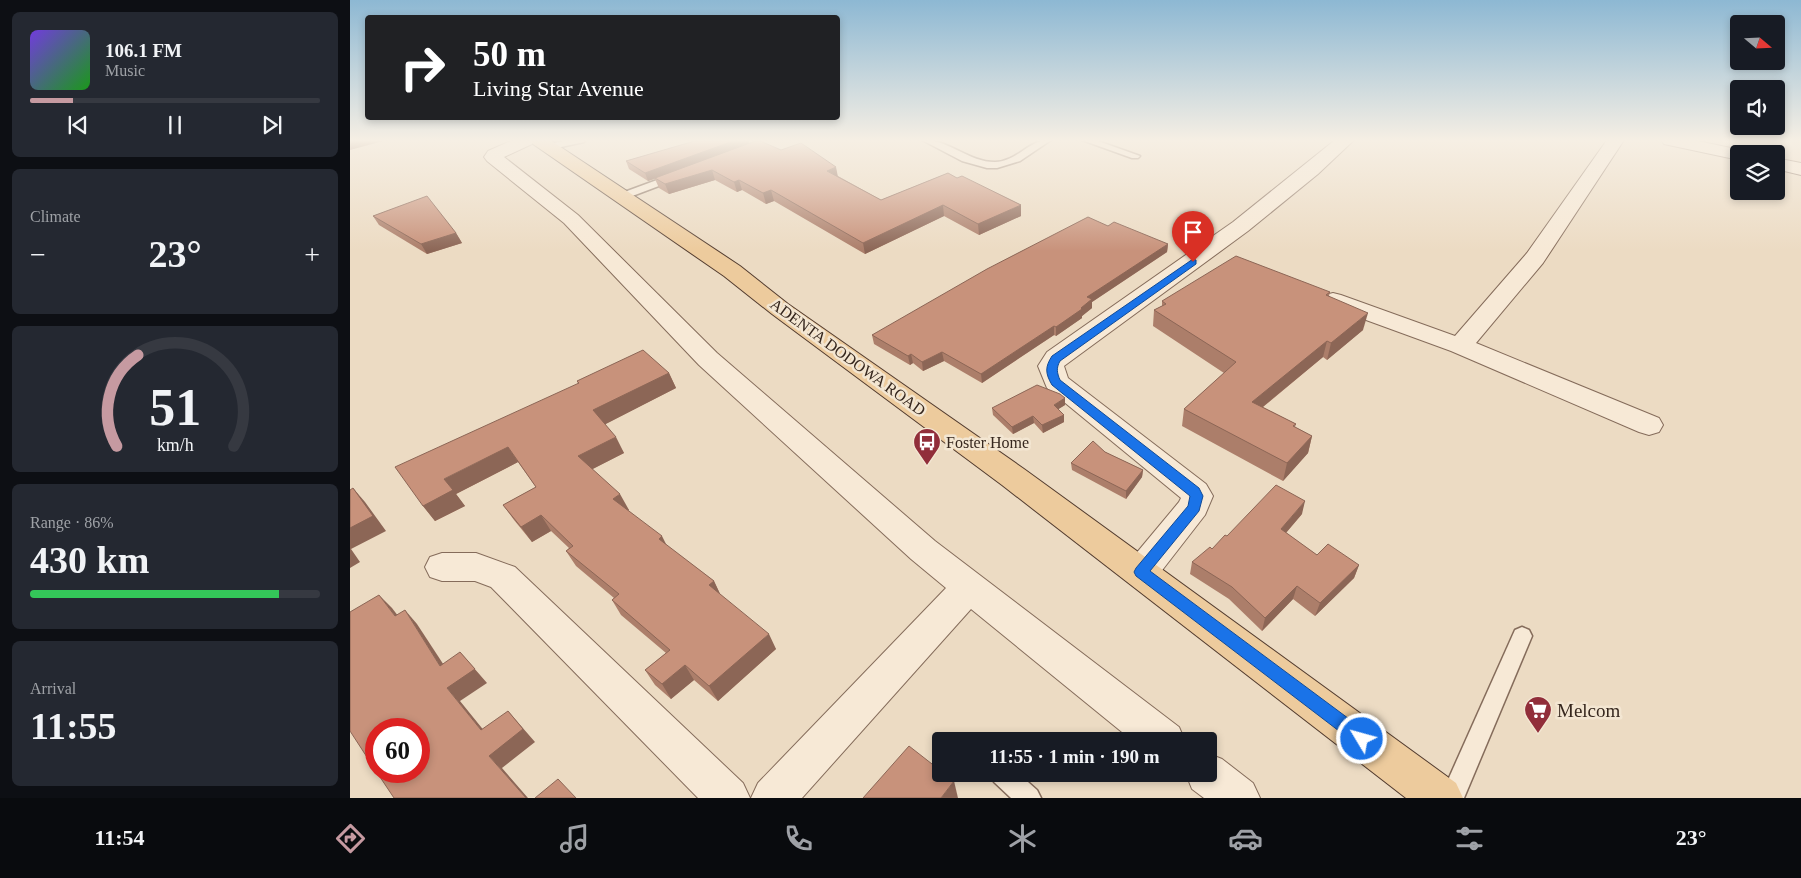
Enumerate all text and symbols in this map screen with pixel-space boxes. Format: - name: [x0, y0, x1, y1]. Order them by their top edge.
- north arrow: [1730, 15, 1785, 70]
- map controls: [1730, 15, 1785, 200]
- icon: right: [390, 35, 455, 100]
- text: 50 m: [473, 35, 546, 74]
- text: 106.1 FM: [105, 40, 182, 61]
- text: Music: [105, 62, 145, 79]
- text: Living Star Avenue: [473, 76, 644, 101]
- button: sound: [1730, 80, 1785, 135]
- icon: previous: [64, 111, 92, 139]
- icon: pause: [161, 111, 189, 139]
- icon: next: [258, 111, 286, 139]
- button: layers: [1730, 145, 1785, 200]
- text: Climate: [30, 208, 81, 225]
- pin: [1172, 211, 1214, 262]
- icon: arrive: [1179, 218, 1207, 246]
- text: 23°: [148, 233, 202, 275]
- text: −: [30, 239, 46, 270]
- text: +: [304, 239, 320, 270]
- street label: ADENTA DODOWA ROAD: [767, 295, 929, 419]
- text: 51: [149, 379, 201, 436]
- bus stop icon: Foster Home: [912, 427, 942, 466]
- place label: Foster Home: [946, 434, 1029, 451]
- text: km/h: [157, 435, 193, 455]
- text: Range · 86%: [30, 514, 114, 531]
- text: 430 km: [30, 539, 149, 581]
- text: Arrival: [30, 680, 76, 697]
- supermarket icon: Melcom: [1523, 695, 1553, 734]
- place label: Melcom: [1557, 700, 1621, 721]
- text: 11:55: [30, 705, 117, 747]
- position arrow: [1335, 712, 1387, 764]
- speed limit sign: 60: [365, 718, 430, 783]
- text: 11:55 · 1 min · 190 m: [990, 746, 1159, 767]
- icon: directions: [333, 821, 368, 856]
- icon: music: [557, 821, 592, 856]
- icon: phone: [781, 821, 816, 856]
- icon: climate: [1005, 821, 1040, 856]
- icon: car: [1228, 821, 1263, 856]
- icon: filters: [1452, 821, 1487, 856]
- text: 11:54: [94, 825, 145, 850]
- text: 23°: [1676, 825, 1707, 850]

